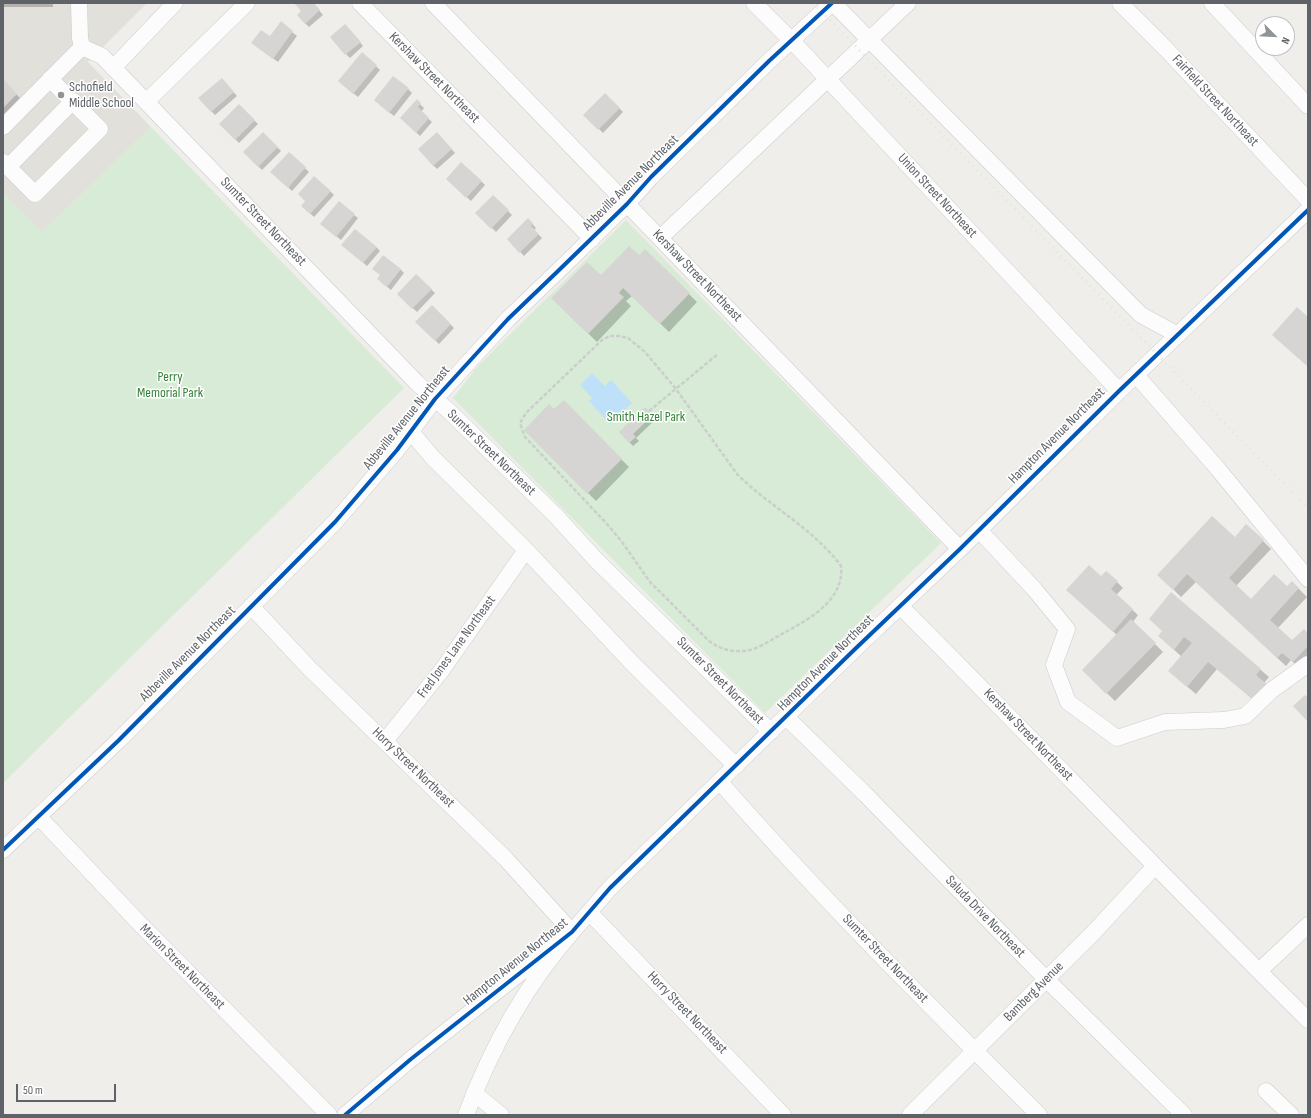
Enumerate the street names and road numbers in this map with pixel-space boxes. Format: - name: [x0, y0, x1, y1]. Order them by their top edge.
- street label: Kershaw Street Northeast: [385, 29, 483, 127]
- street label: Fairfield Street Northeast: [1168, 52, 1262, 150]
- street label: Abbeville Avenue Northeast: [580, 132, 682, 234]
- street label: Union Street Northeast: [894, 150, 980, 242]
- street label: Sumter Street Northeast: [217, 174, 309, 270]
- street label: Kershaw Street Northeast: [649, 226, 745, 326]
- street label: Abbeville Avenue Northeast: [360, 363, 454, 473]
- street label: Hampton Avenue Northeast: [1005, 384, 1109, 488]
- street label: Sumter Street Northeast: [443, 407, 539, 499]
- street label: Fred Jones Lane Northeast: [414, 593, 500, 701]
- street label: Abbeville Avenue Northeast: [137, 603, 239, 705]
- street label: Hampton Avenue Northeast: [774, 611, 878, 715]
- street label: Sumter Street Northeast: [673, 634, 767, 728]
- street label: Kershaw Street Northeast: [980, 685, 1076, 785]
- street label: Horry Street Northeast: [368, 724, 458, 812]
- street label: Saluda Drive Northeast: [942, 872, 1028, 962]
- street label: Sumter Street Northeast: [839, 911, 931, 1007]
- street label: Hampton Avenue Northeast: [460, 915, 572, 1009]
- street label: Marion Street Northeast: [136, 921, 228, 1013]
- street label: Bamberg Avenue: [1001, 959, 1067, 1025]
- street label: Horry Street Northeast: [643, 968, 731, 1058]

